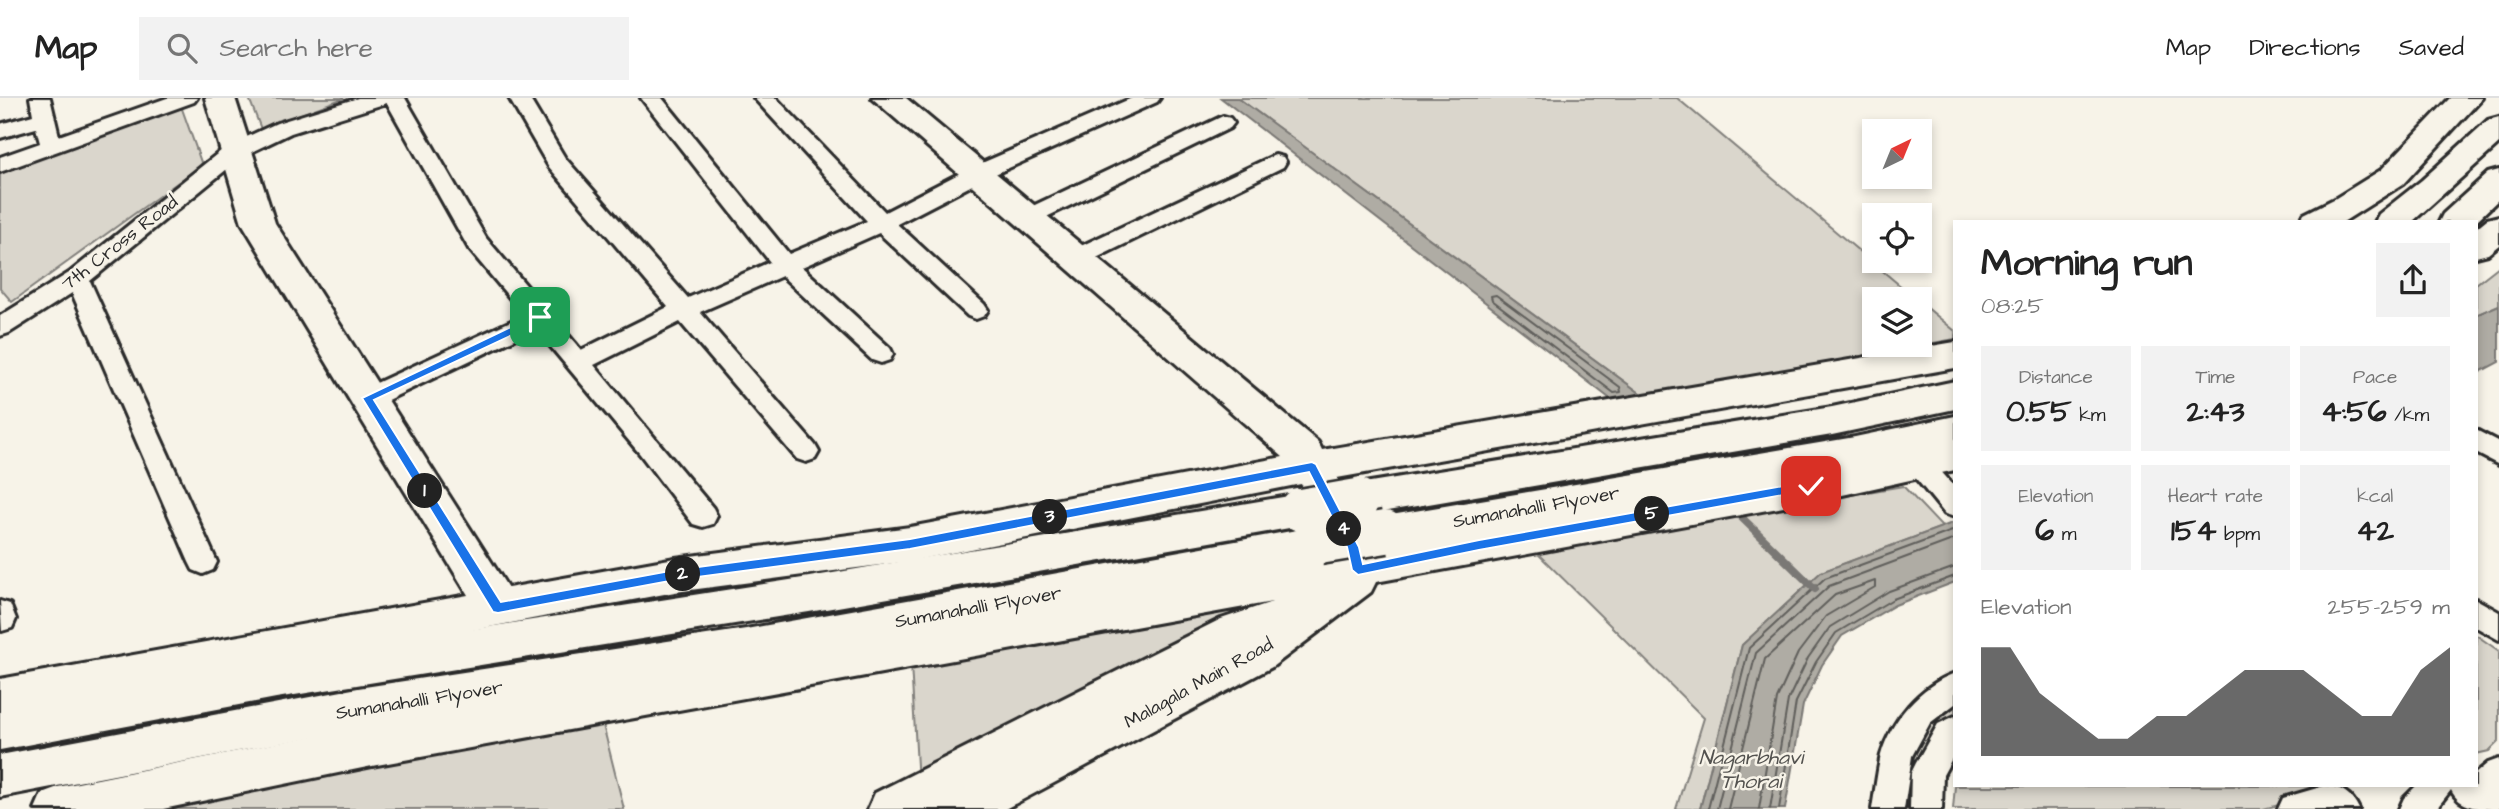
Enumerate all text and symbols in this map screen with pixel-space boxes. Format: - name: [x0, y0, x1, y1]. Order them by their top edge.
- search box: [139, 17, 629, 80]
- text: Map: [35, 25, 97, 71]
- icon: search: [163, 29, 201, 67]
- text: Search here: [219, 30, 373, 66]
- text: Map: [2166, 31, 2211, 65]
- text: Directions: [2249, 31, 2361, 65]
- text: Saved: [2399, 31, 2464, 65]
- north arrow: [1862, 119, 1932, 189]
- map controls: [1862, 119, 1932, 357]
- street label: 7th Cross Road: [56, 189, 184, 297]
- button: locate: [1862, 203, 1932, 273]
- text: Morning run: [1981, 238, 2193, 290]
- button: share: [2376, 243, 2450, 317]
- pin: [510, 287, 570, 347]
- button: layers: [1862, 287, 1932, 357]
- text: 08:25: [1981, 290, 2044, 322]
- icon: arrive: [521, 298, 559, 336]
- text: Distance: [2019, 364, 2093, 391]
- text: Time: [2196, 364, 2235, 391]
- text: Pace: [2353, 364, 2397, 391]
- text: 0.55: [2006, 391, 2072, 433]
- text: 2:43: [2187, 391, 2244, 433]
- text: 4:56: [2321, 391, 2387, 433]
- text: km: [2072, 402, 2106, 429]
- text: /km: [2387, 402, 2429, 429]
- pin: [1781, 456, 1841, 516]
- icon: check: [1792, 467, 1830, 505]
- pin: 1: [408, 474, 442, 508]
- text: 1: [423, 477, 426, 504]
- street label: Sumanahalli Flyover: [1451, 479, 1622, 536]
- text: Elevation: [2018, 483, 2093, 510]
- text: Heart rate: [2168, 483, 2263, 510]
- text: kcal: [2357, 483, 2393, 510]
- pin: 5: [1634, 496, 1670, 532]
- pin: 3: [1032, 500, 1068, 534]
- text: 5: [1645, 500, 1658, 527]
- text: 3: [1045, 503, 1054, 530]
- text: 6: [2035, 510, 2054, 552]
- text: 154: [2171, 510, 2216, 552]
- text: 42: [2356, 510, 2394, 552]
- pin: 4: [1326, 512, 1362, 546]
- text: 4: [1337, 515, 1350, 542]
- text: m: [2054, 521, 2076, 548]
- text: bpm: [2216, 521, 2260, 548]
- pin: 2: [666, 556, 700, 592]
- text: 2: [677, 560, 688, 587]
- street label: Sumanahalli Flyover: [893, 579, 1064, 636]
- text: Elevation: [1981, 591, 2072, 623]
- text: 255–259 m: [2327, 591, 2450, 623]
- street label: Malagala Main Road: [1119, 631, 1279, 736]
- street label: Sumanahalli Flyover: [334, 674, 505, 728]
- water label: Nagarbhavi Thorai: [1699, 743, 1806, 796]

